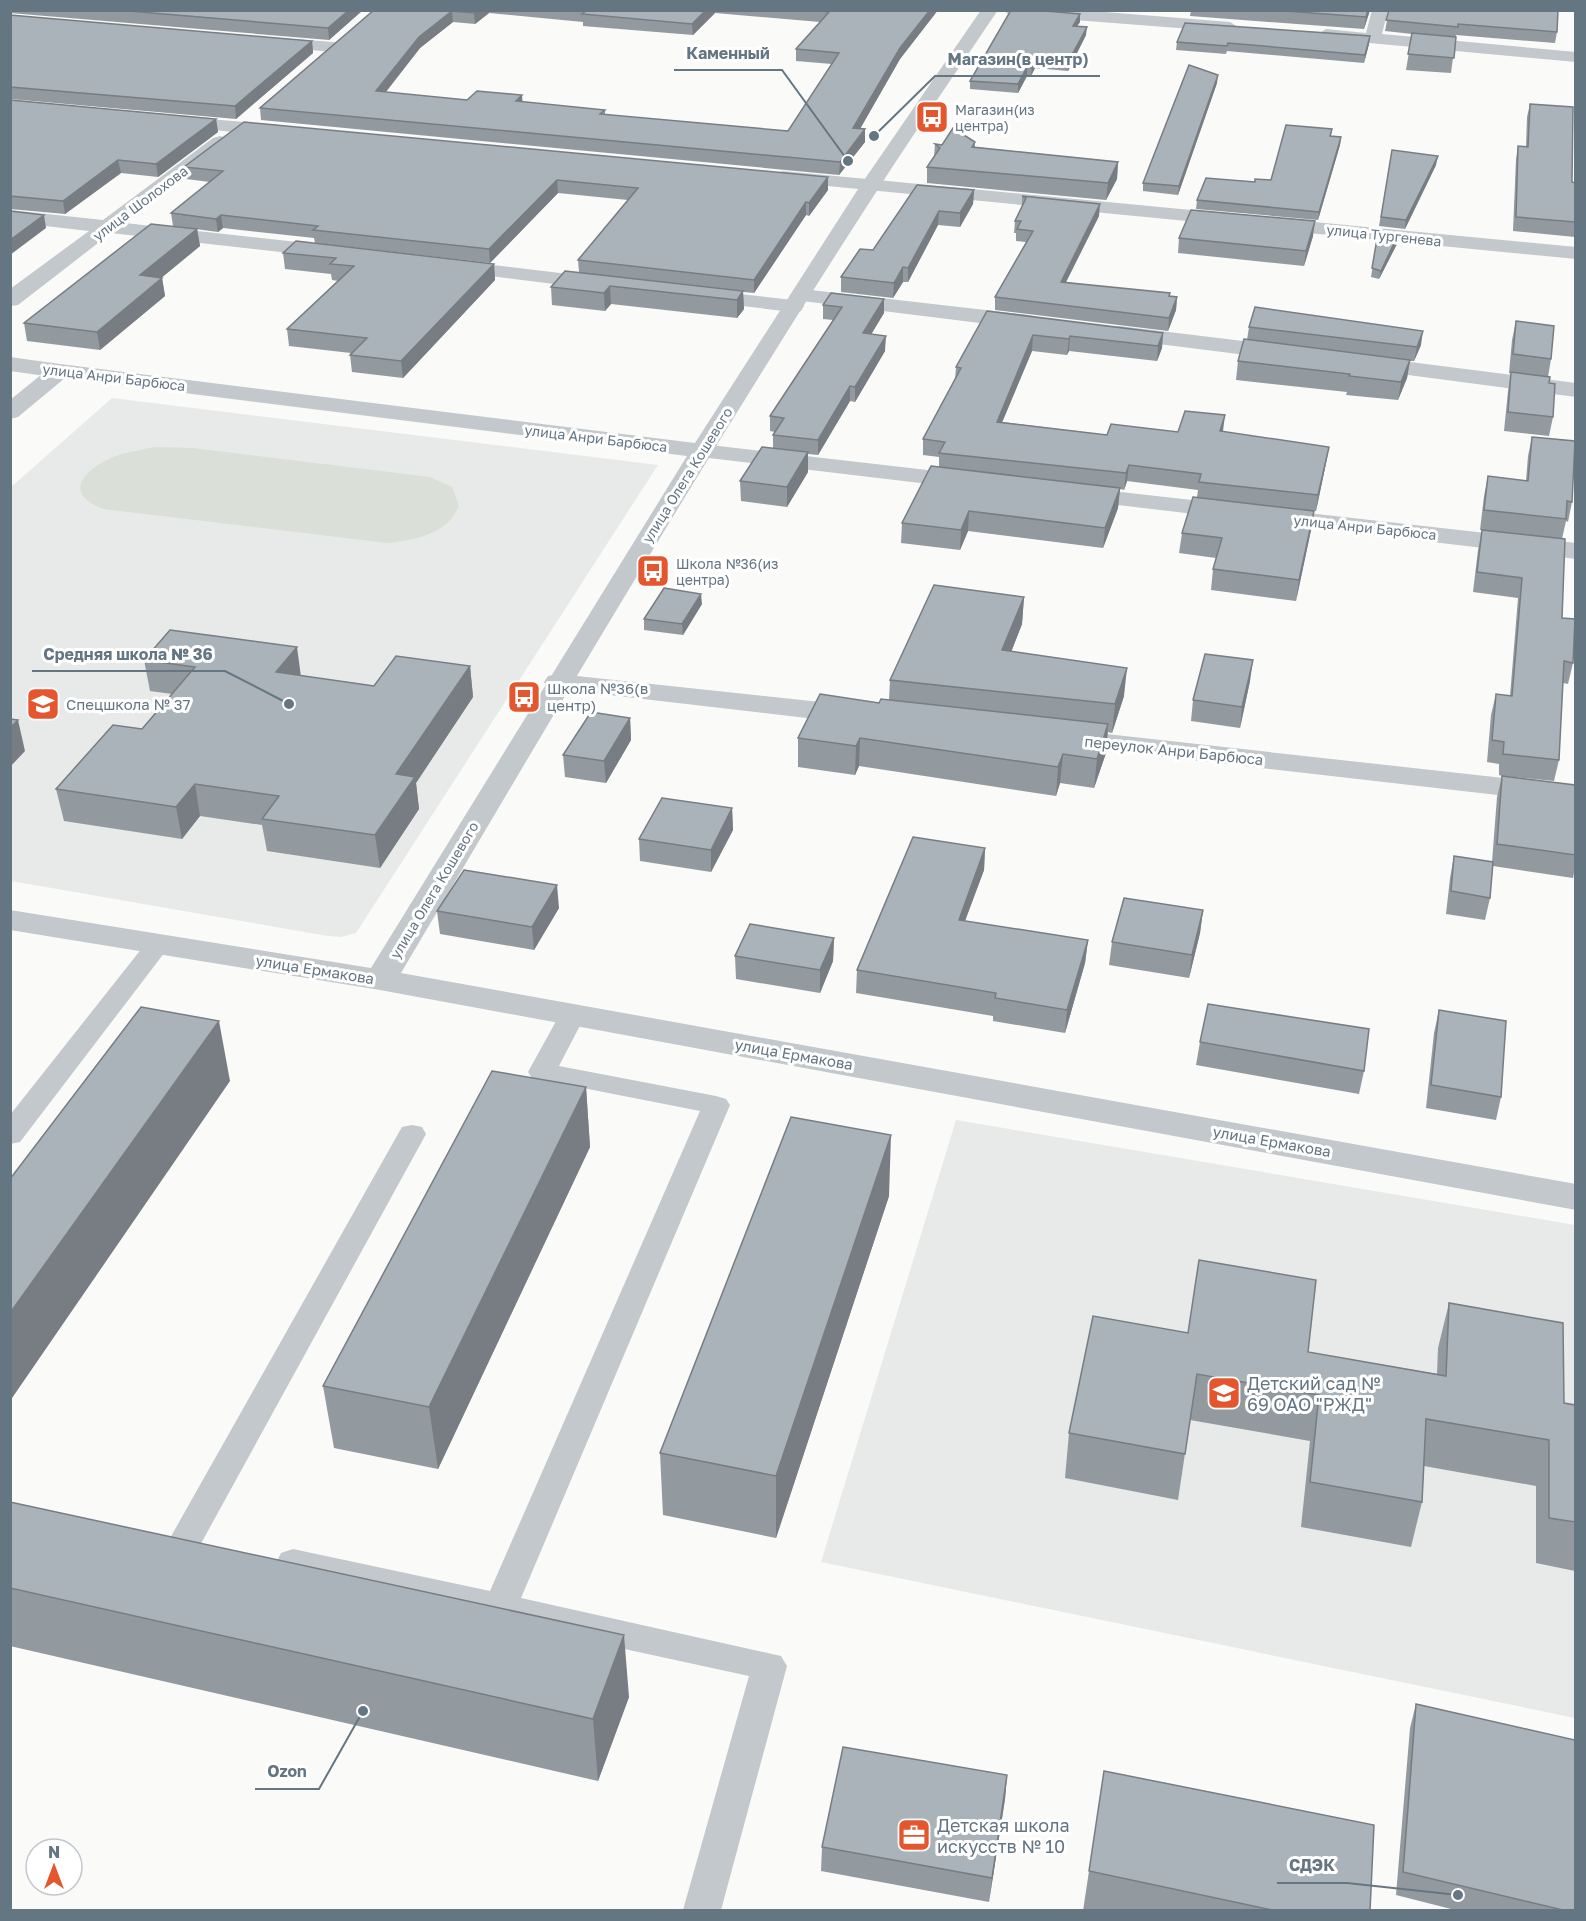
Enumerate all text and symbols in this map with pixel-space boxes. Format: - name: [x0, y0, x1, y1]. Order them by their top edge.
- callout: Каменный: [674, 36, 782, 70]
- callout: Магазин(в центр): [935, 42, 1100, 76]
- text: Каменный: [686, 43, 770, 63]
- text: Магазин(в центр): [948, 49, 1089, 69]
- bus stop icon: Магазин(из центра): [914, 99, 950, 135]
- place label: Магазин(из центра): [955, 101, 1035, 134]
- street label: улица Шолохова: [89, 162, 191, 244]
- street label: улица Тургенева: [1326, 221, 1442, 249]
- street label: улица Анри Барбюса: [42, 360, 186, 394]
- street label: улица Олега Кошевого: [638, 404, 736, 546]
- street label: улица Анри Барбюса: [524, 421, 668, 455]
- street label: улица Анри Барбюса: [1293, 511, 1437, 543]
- bus stop icon: Школа №36(из центра): [635, 553, 671, 589]
- place label: Школа №36(из центра): [676, 555, 778, 588]
- callout: Средняя школа № 36: [32, 637, 225, 671]
- text: Средняя школа № 36: [43, 644, 213, 664]
- bus stop icon: Школа №36(в центр): [506, 679, 542, 715]
- place label: Школа №36(в центр): [547, 679, 648, 714]
- school or university icon: Спецшкола № 37: [25, 686, 61, 722]
- place label: Спецшкола № 37: [66, 695, 190, 713]
- street label: переулок Анри Барбюса: [1084, 732, 1264, 768]
- street label: улица Олега Кошевого: [386, 818, 482, 962]
- street label: улица Ермакова: [255, 951, 375, 987]
- street label: улица Ермакова: [734, 1035, 854, 1073]
- street label: улица Ермакова: [1212, 1122, 1332, 1160]
- place label: Детский сад № 69 ОАО "РЖД": [1247, 1372, 1381, 1415]
- school or university icon: Детский сад № 69 ОАО "РЖД": [1206, 1375, 1242, 1411]
- callout: Ozon: [255, 1755, 319, 1789]
- text: Ozon: [267, 1761, 307, 1781]
- place label: Детская школа искусств № 10: [937, 1814, 1070, 1857]
- office icon: Детская школа искусств № 10: [896, 1817, 932, 1853]
- north arrow: [24, 1837, 84, 1897]
- text: N: [48, 1842, 60, 1862]
- callout: СДЭК: [1277, 1849, 1347, 1883]
- text: СДЭК: [1289, 1855, 1335, 1875]

